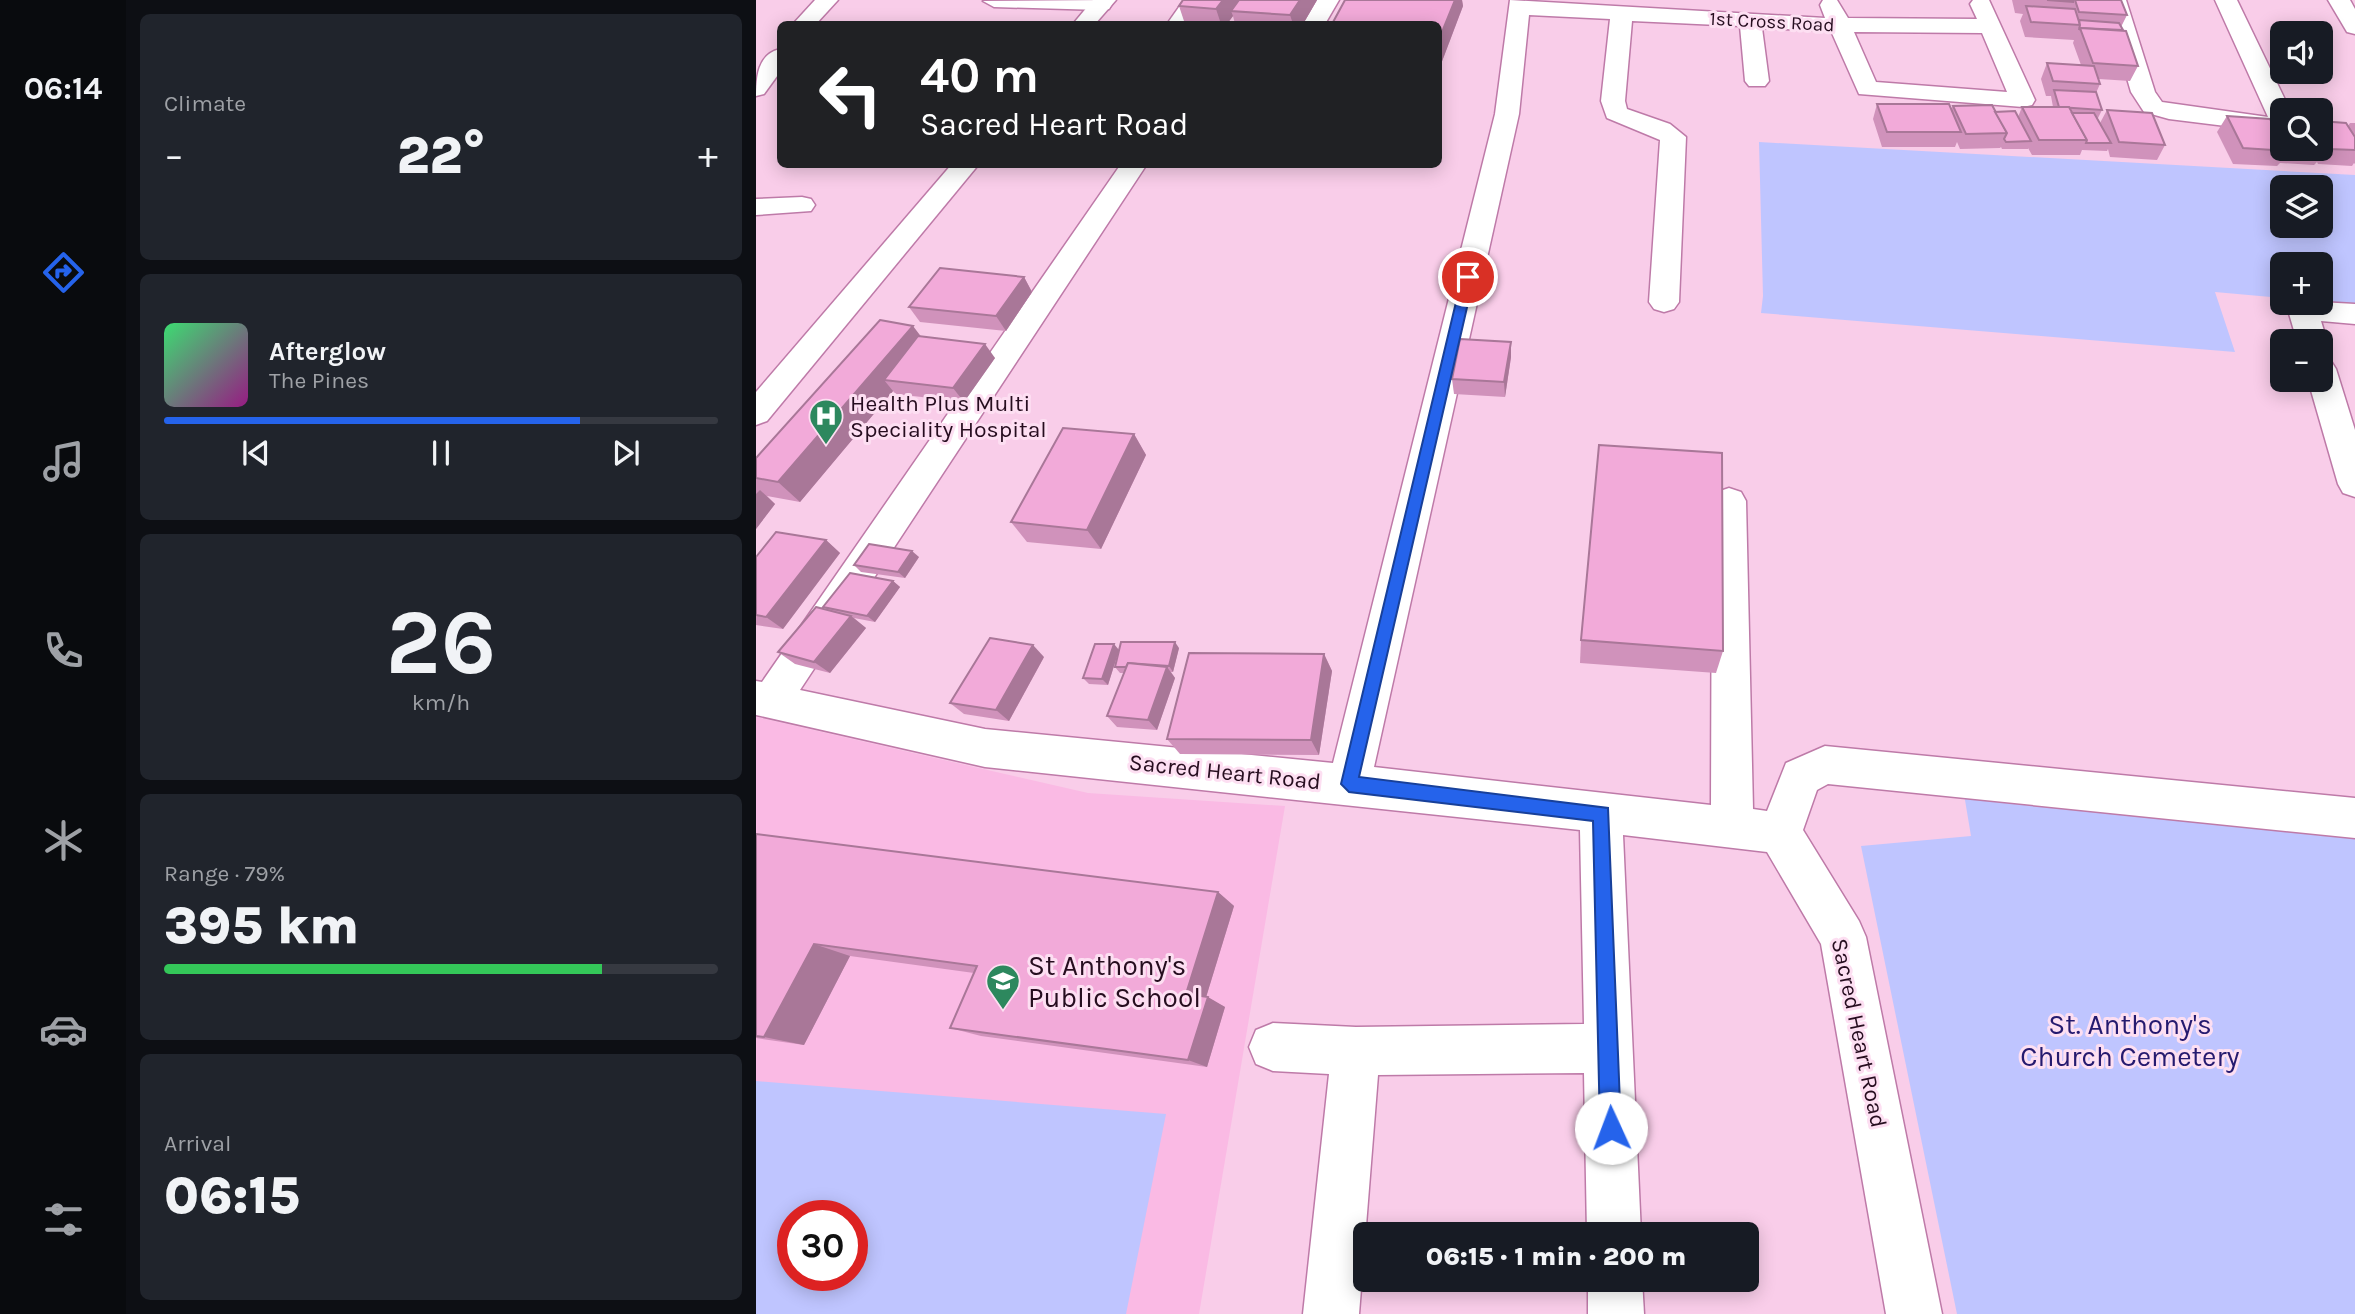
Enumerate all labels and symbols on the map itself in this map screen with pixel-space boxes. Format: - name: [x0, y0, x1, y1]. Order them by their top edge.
- street label: 1st Cross Road: [1709, 8, 1835, 36]
- pin: [1438, 247, 1498, 307]
- place label: Health Plus Multi Speciality Hospital: [850, 390, 1047, 443]
- hospital icon: Health Plus Multi Speciality Hospital: [807, 397, 845, 446]
- street label: Sacred Heart Road: [1128, 748, 1322, 796]
- street label: Sacred Heart Road: [1826, 936, 1892, 1130]
- place label: St Anthony's Public School: [1028, 949, 1201, 1014]
- school or university icon: St Anthony's Public School: [984, 962, 1022, 1011]
- park label: St. Anthony's Church Cemetery: [2020, 1008, 2240, 1073]
- position arrow: [1574, 1091, 1648, 1165]
- speed limit sign: 30: [777, 1200, 868, 1291]

